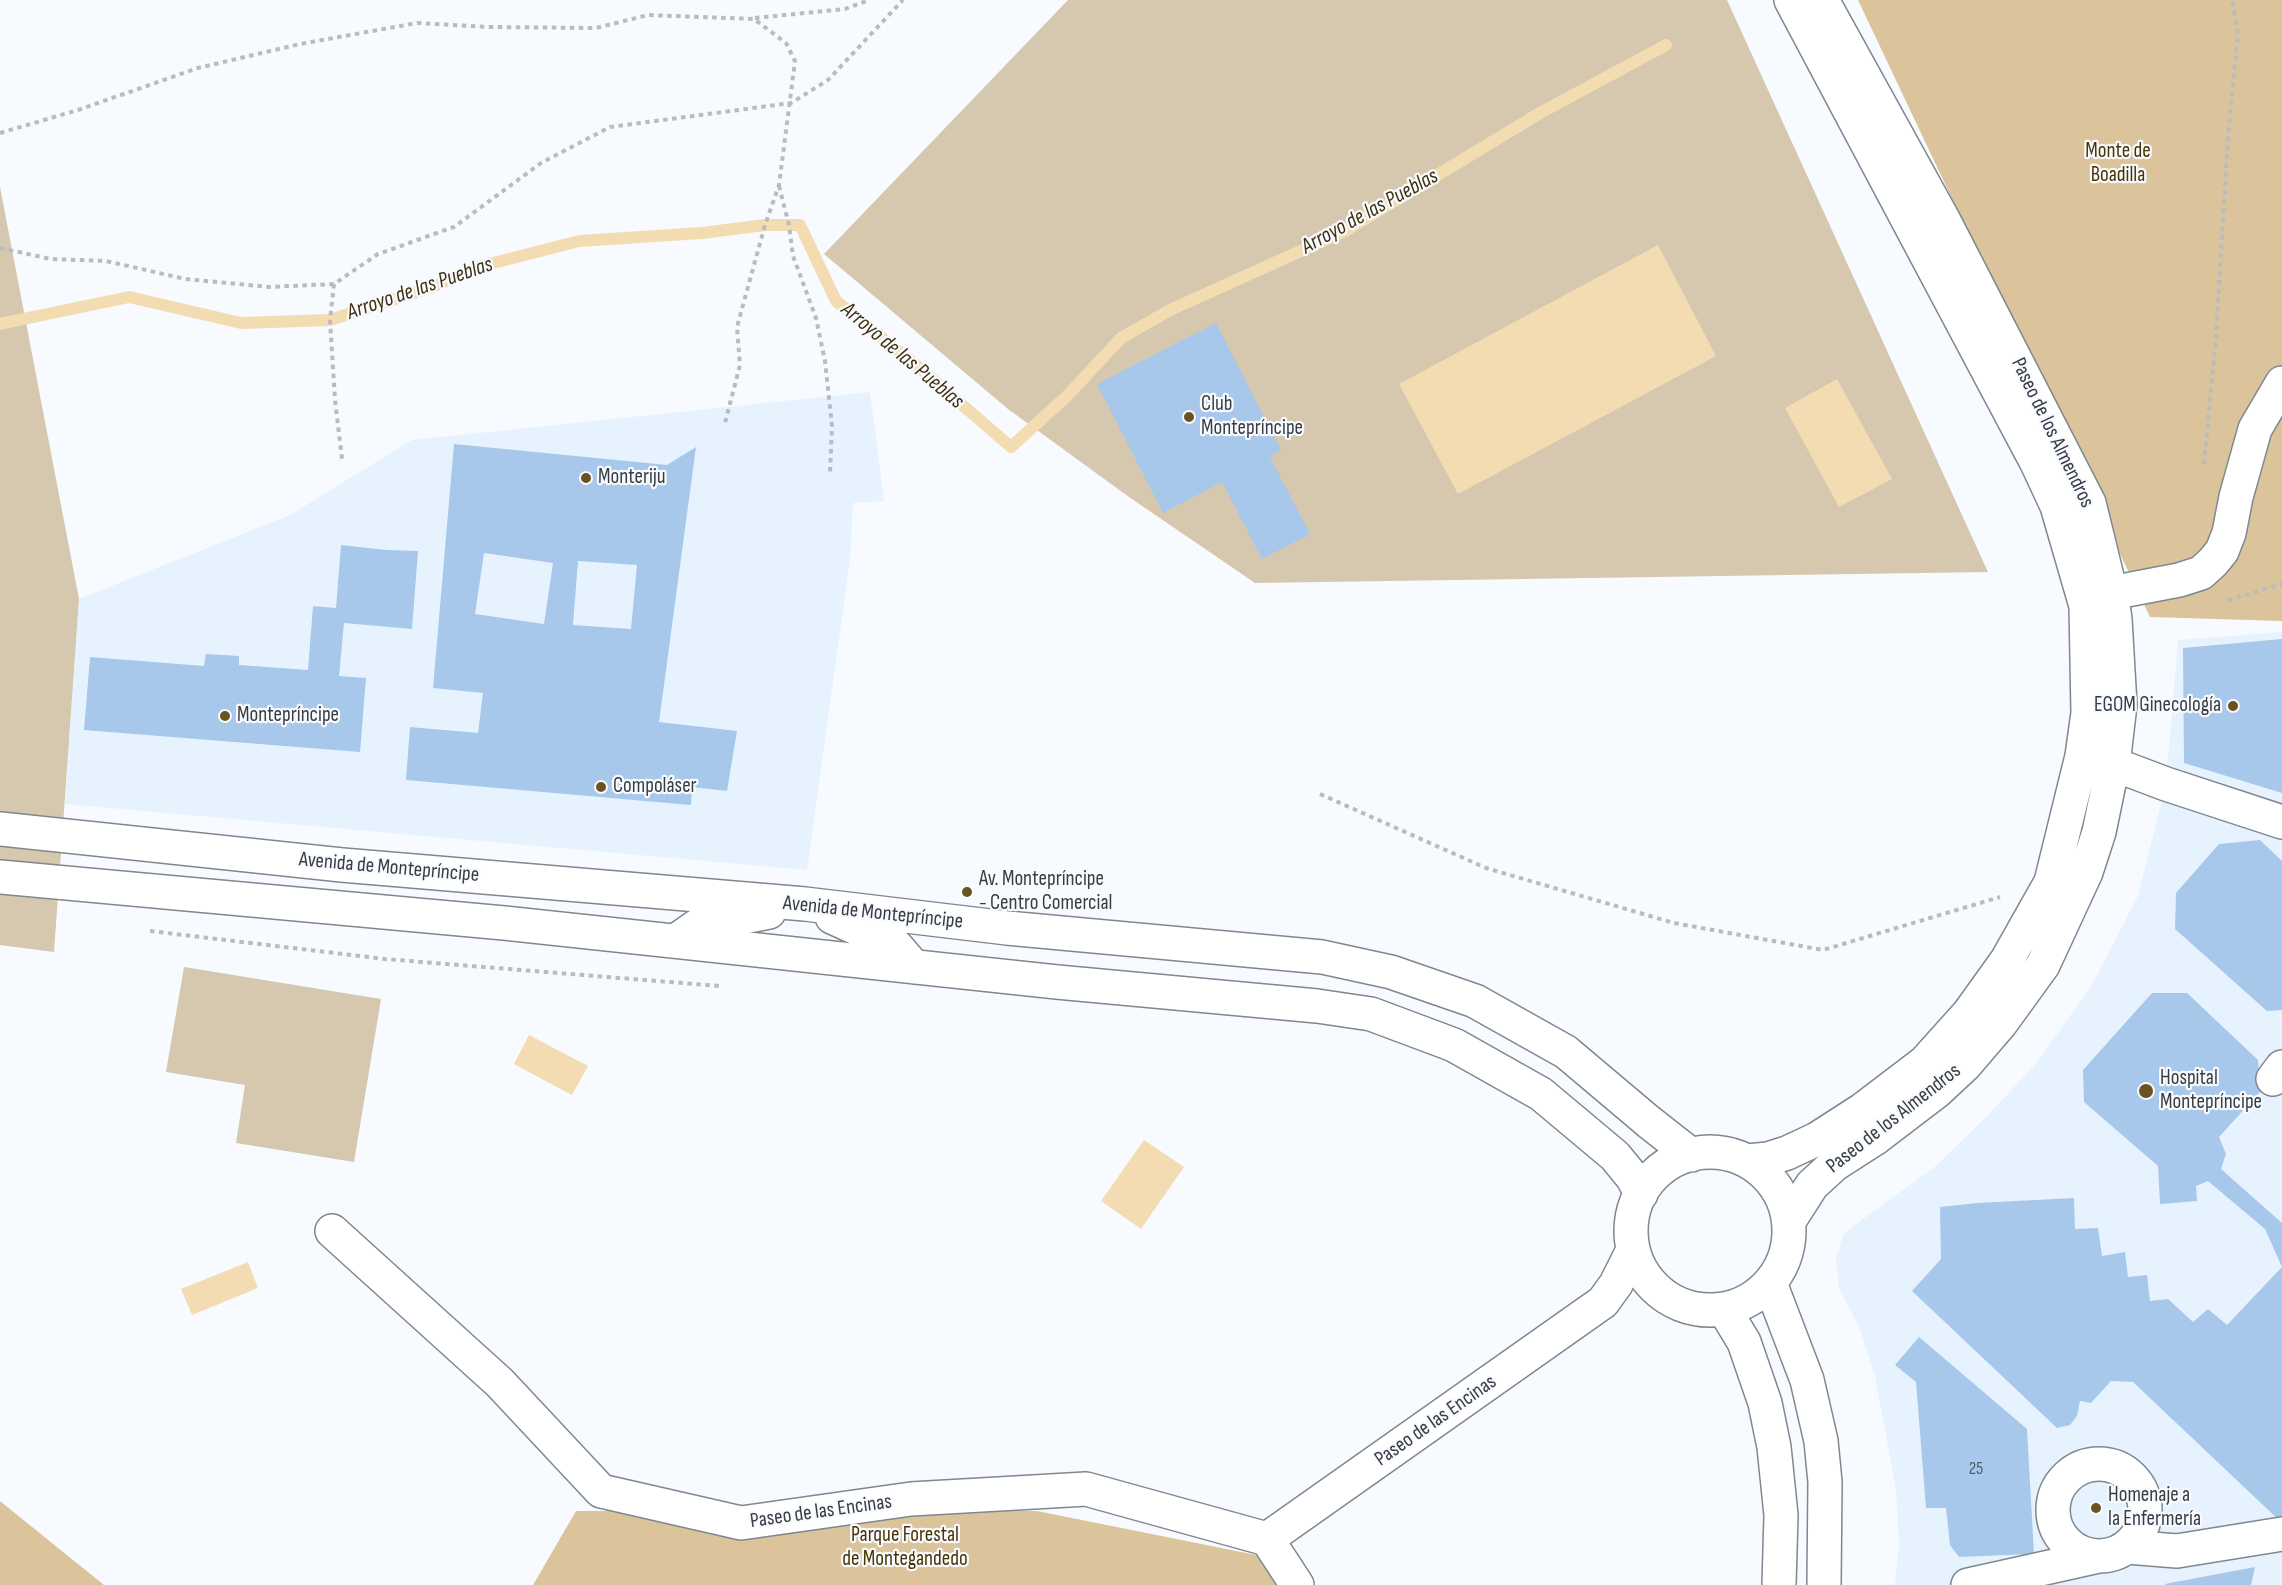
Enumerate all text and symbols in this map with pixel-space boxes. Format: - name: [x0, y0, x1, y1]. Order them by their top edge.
- park label: Monte de Boadilla: [2085, 139, 2151, 189]
- water label: Arroyo de las Pueblas: [1297, 164, 1443, 260]
- water label: Arroyo de las Pueblas: [344, 252, 496, 326]
- water label: Arroyo de las Pueblas: [835, 297, 969, 415]
- street label: Paseo de los Almendros: [2005, 354, 2099, 512]
- place label: Club Montepríncipe: [1201, 392, 1303, 442]
- marker: Club Montepríncipe: [1182, 410, 1196, 424]
- place label: Monteriju: [598, 465, 665, 491]
- marker: Monteriju: [579, 471, 593, 485]
- place label: EGOM Ginecología: [2094, 693, 2221, 719]
- marker: EGOM Ginecología: [2226, 699, 2240, 713]
- place label: Montepríncipe: [237, 703, 339, 729]
- marker: Montepríncipe: [218, 709, 232, 723]
- place label: Compoláser: [613, 774, 697, 800]
- marker: Compoláser: [594, 780, 608, 794]
- street label: Avenida de Montepríncipe: [298, 848, 480, 888]
- place label: Av. Montepríncipe - Centro Comercial: [979, 867, 1112, 917]
- marker: Av. Montepríncipe - Centro Comercial: [960, 885, 974, 899]
- street label: Avenida de Montepríncipe: [782, 891, 964, 935]
- street label: Paseo de los Almendros: [1822, 1059, 1966, 1179]
- place label: Hospital Montepríncipe: [2160, 1066, 2262, 1116]
- marker: Hospital Montepríncipe: [2137, 1082, 2155, 1100]
- street label: Paseo de las Encinas: [1370, 1370, 1502, 1472]
- house number: 25: [1969, 1458, 1983, 1480]
- place label: Homenaje a la Enfermería: [2108, 1483, 2201, 1533]
- street label: Paseo de las Encinas: [749, 1490, 893, 1534]
- marker: Homenaje a la Enfermería: [2089, 1501, 2103, 1515]
- park label: Parque Forestal de Montegandedo: [842, 1523, 968, 1573]

